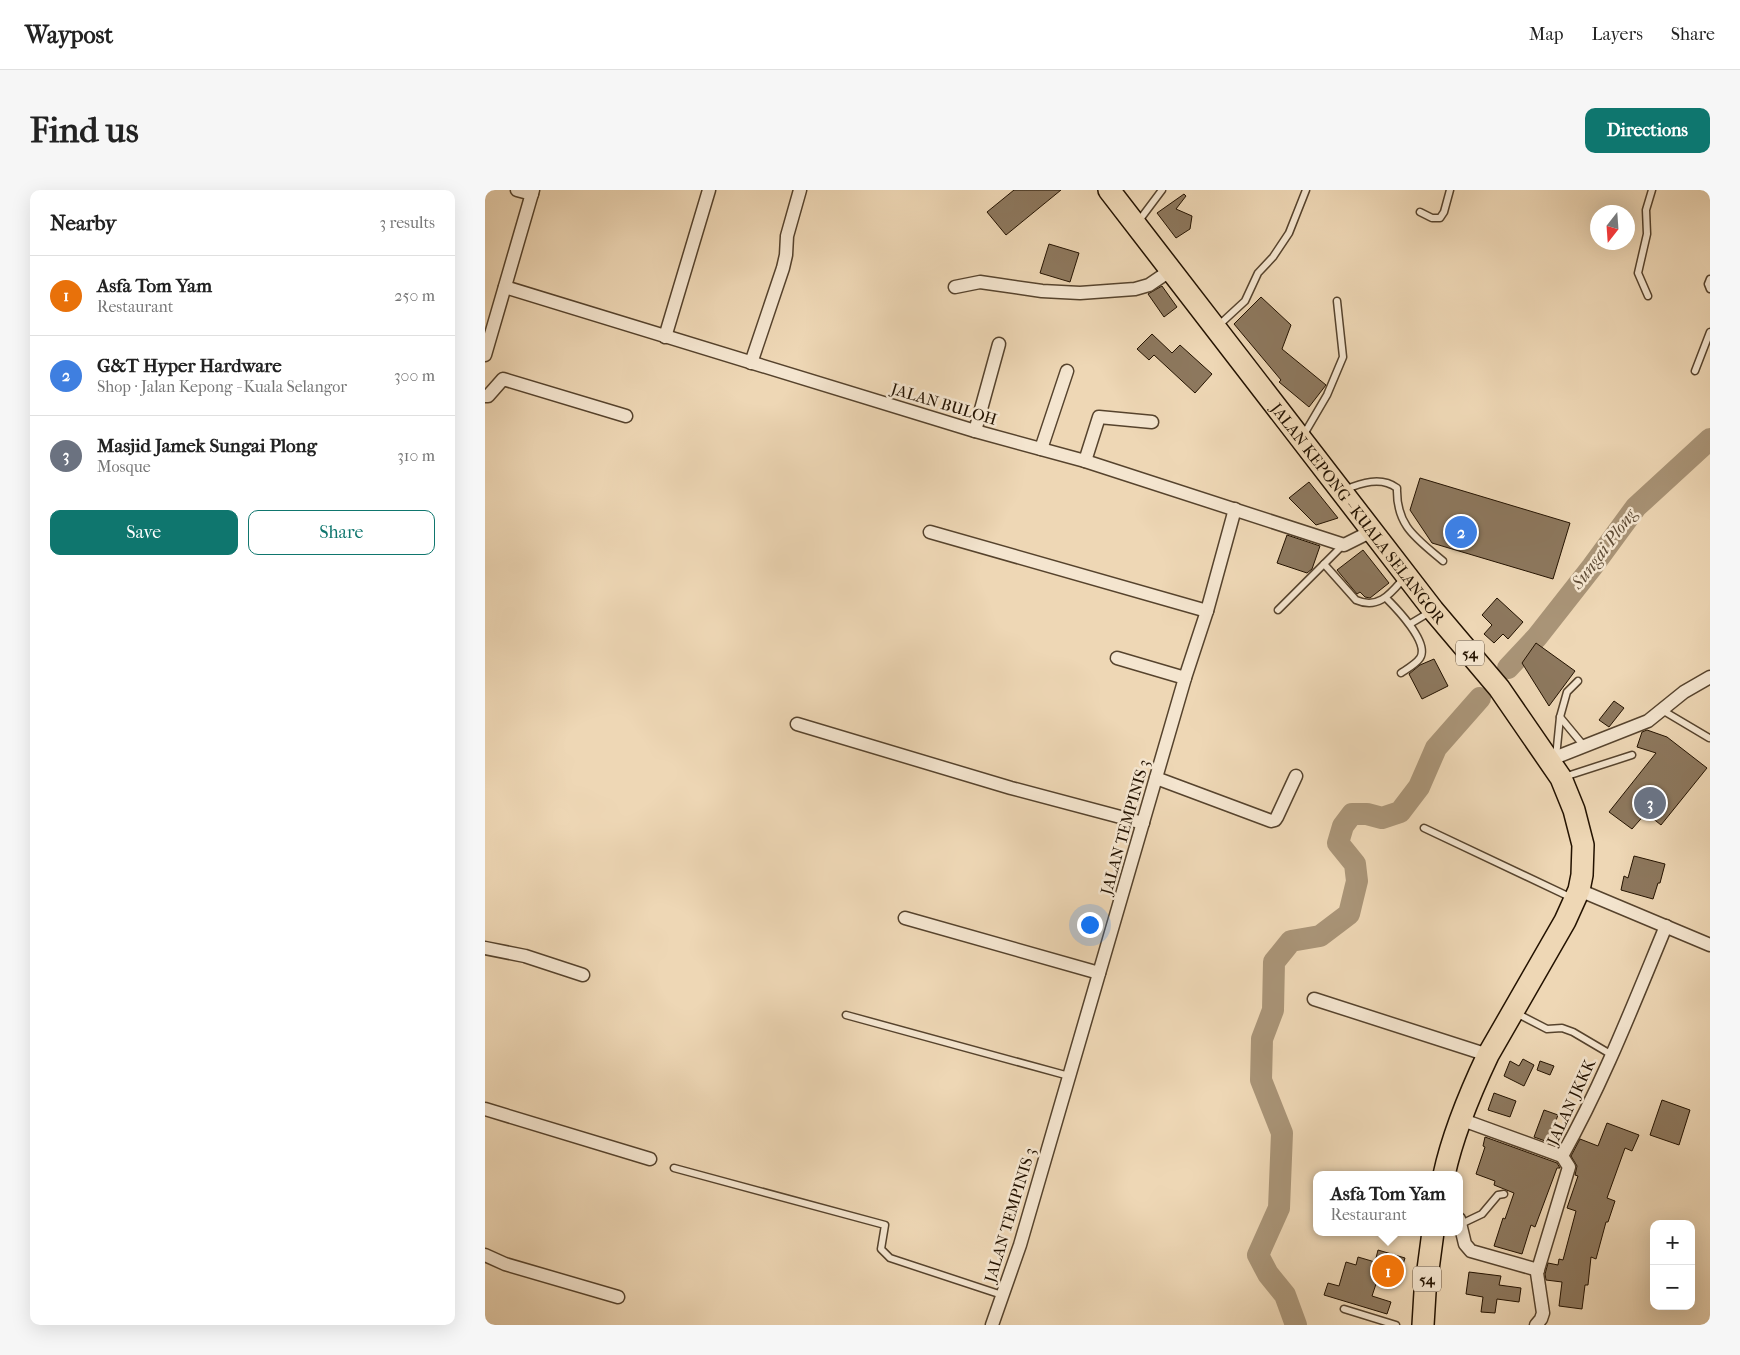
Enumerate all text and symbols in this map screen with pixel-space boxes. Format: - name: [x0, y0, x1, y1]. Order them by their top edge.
- text: Waypost: [25, 21, 113, 49]
- text: Map: [1529, 24, 1563, 45]
- text: Layers: [1591, 24, 1643, 45]
- text: Share: [1671, 24, 1715, 45]
- button: Directions: [1585, 108, 1710, 153]
- text: Find us: [30, 110, 139, 151]
- north arrow: [1590, 205, 1635, 250]
- text: Nearby: [50, 211, 116, 235]
- text: 3 results: [379, 213, 435, 232]
- text: Asfa Tom Yam: [97, 275, 212, 297]
- text: 1: [63, 286, 69, 305]
- text: 250 m: [394, 286, 435, 305]
- text: Restaurant: [97, 297, 173, 316]
- text: G&T Hyper Hardware: [97, 355, 282, 377]
- text: 2: [62, 366, 70, 385]
- text: 300 m: [394, 366, 435, 385]
- text: Shop · Jalan Kepong - Kuala Selangor: [97, 377, 347, 396]
- street label: JALAN BULOH: [887, 378, 999, 429]
- street label: JALAN KEPONG - KUALA SELANGOR: [1266, 397, 1450, 628]
- text: Masjid Jamek Sungai Plong: [97, 435, 317, 457]
- text: 3: [63, 446, 69, 465]
- text: 310 m: [397, 446, 435, 465]
- text: Mosque: [97, 457, 151, 476]
- water label: Sungai Plong: [1566, 504, 1642, 594]
- button: Save: [50, 510, 238, 555]
- button: Share: [248, 510, 435, 555]
- pin: 2: [1445, 513, 1477, 551]
- road number: 54: [1456, 640, 1484, 666]
- street label: JALAN TEMPINIS 3: [1096, 757, 1153, 899]
- pin: 3: [1634, 784, 1666, 822]
- your location: [1077, 912, 1103, 938]
- street label: JALAN JKKK: [1542, 1055, 1600, 1150]
- street label: JALAN TEMPINIS 3: [980, 1145, 1040, 1286]
- popup: [1313, 1171, 1463, 1236]
- text: Asfa Tom Yam: [1331, 1183, 1445, 1205]
- text: Restaurant: [1331, 1205, 1407, 1224]
- map controls: [1650, 1220, 1695, 1310]
- button: +: [1650, 1220, 1695, 1265]
- pin: 1: [1372, 1252, 1404, 1290]
- button: −: [1650, 1265, 1695, 1310]
- road number: 54: [1413, 1266, 1441, 1292]

